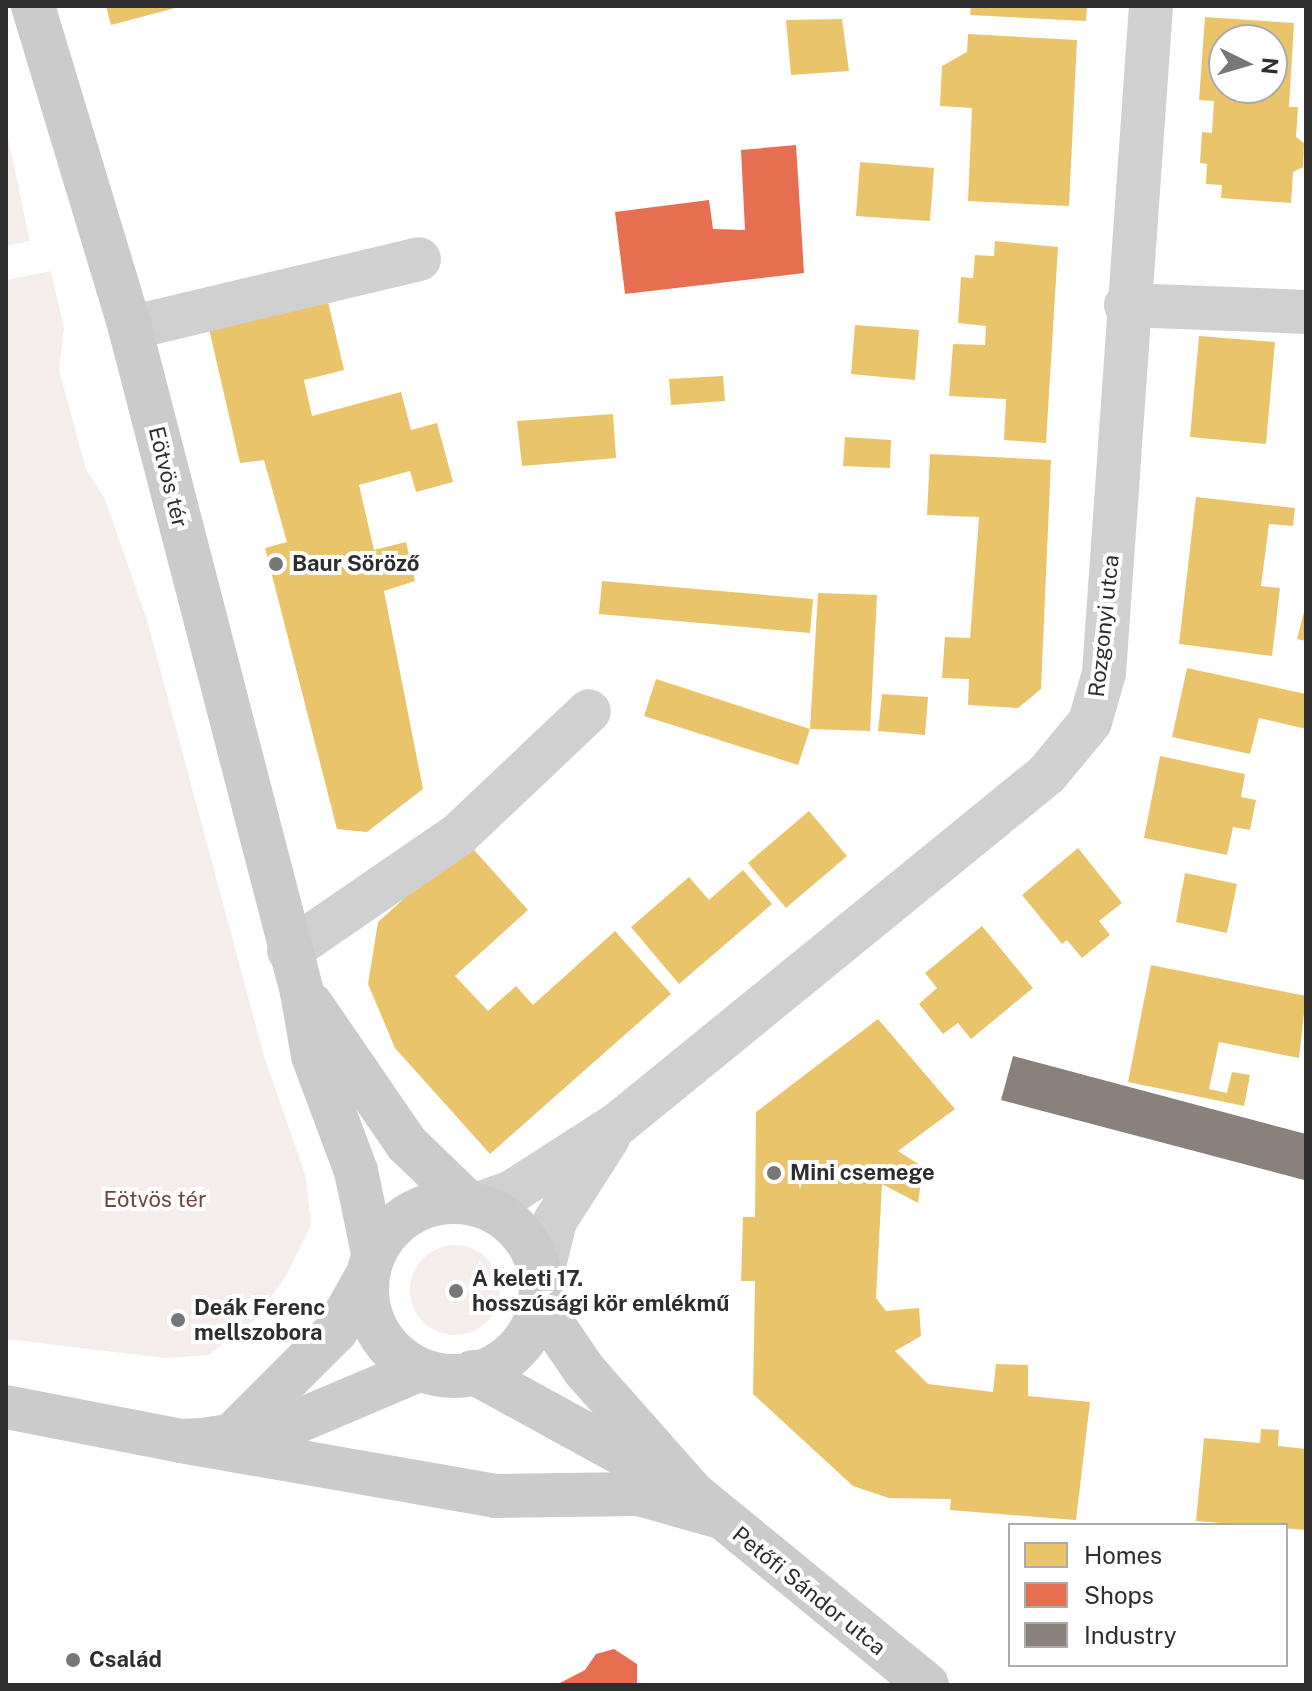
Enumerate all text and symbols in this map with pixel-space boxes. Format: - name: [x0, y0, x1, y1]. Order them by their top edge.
- north arrow: [1208, 24, 1288, 104]
- text: N: [1256, 56, 1284, 76]
- street label: Eötvös tér: [143, 424, 193, 530]
- place label: Baur Söröző: [292, 551, 419, 577]
- street label: Rozgonyi utca: [1083, 554, 1125, 698]
- marker: Baur Söröző: [267, 555, 285, 573]
- place label: Mini csemege: [790, 1160, 935, 1186]
- marker: Mini csemege: [765, 1164, 783, 1182]
- park label: Eötvös tér: [103, 1187, 207, 1213]
- place label: A keleti 17. hosszúsági kör emlékmű: [472, 1265, 729, 1316]
- marker: A keleti 17. hosszúsági kör emlékmű: [447, 1282, 465, 1300]
- place label: Deák Ferenc mellszobora: [194, 1294, 325, 1346]
- marker: Deák Ferenc mellszobora: [169, 1311, 187, 1329]
- street label: Petőfi Sándor utca: [727, 1521, 891, 1661]
- legend: [1008, 1523, 1288, 1667]
- text: Homes: [1084, 1541, 1162, 1569]
- text: Shops: [1084, 1581, 1154, 1609]
- text: Industry: [1084, 1621, 1177, 1649]
- place label: Család: [89, 1647, 162, 1673]
- marker: Család: [64, 1651, 82, 1669]

